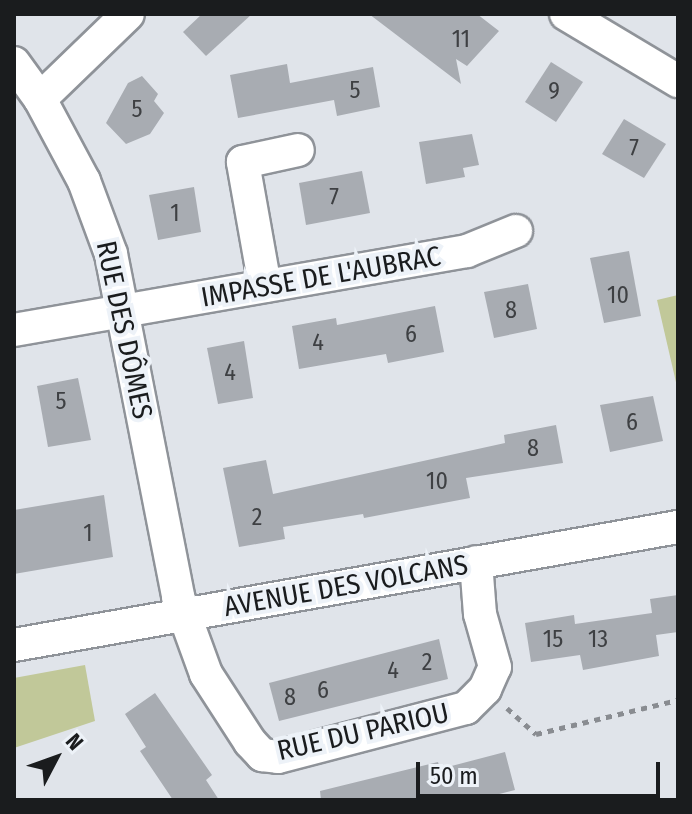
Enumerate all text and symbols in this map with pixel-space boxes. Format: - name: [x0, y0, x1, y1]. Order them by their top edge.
- house number: 11: [452, 26, 470, 54]
- house number: 5: [349, 77, 361, 105]
- house number: 9: [548, 78, 560, 106]
- house number: 5: [131, 96, 143, 124]
- house number: 7: [629, 135, 639, 163]
- house number: 7: [329, 184, 339, 212]
- house number: 1: [170, 200, 180, 228]
- street label: RUE DES DÔMES: [89, 238, 159, 422]
- street label: IMPASSE DE L'AUBRAC: [199, 239, 443, 315]
- house number: 10: [607, 282, 629, 310]
- house number: 8: [505, 297, 517, 325]
- house number: 6: [405, 321, 417, 349]
- house number: 4: [312, 329, 324, 357]
- house number: 4: [224, 359, 236, 387]
- house number: 5: [55, 388, 67, 416]
- house number: 6: [626, 409, 638, 437]
- house number: 8: [527, 435, 539, 463]
- house number: 10: [426, 468, 448, 496]
- house number: 2: [252, 504, 262, 532]
- house number: 1: [83, 520, 93, 548]
- street label: AVENUE DES VOLCANS: [221, 548, 471, 624]
- house number: 15: [543, 626, 563, 654]
- house number: 13: [588, 626, 608, 654]
- house number: 2: [422, 649, 432, 677]
- house number: 4: [387, 657, 399, 685]
- house number: 6: [317, 677, 329, 705]
- house number: 8: [284, 684, 296, 712]
- street label: RUE DU PARIOU: [274, 696, 452, 768]
- north arrow: [16, 718, 96, 798]
- text: N: [60, 728, 89, 756]
- scale bar: [420, 746, 664, 796]
- text: 50 m: [430, 762, 478, 790]

